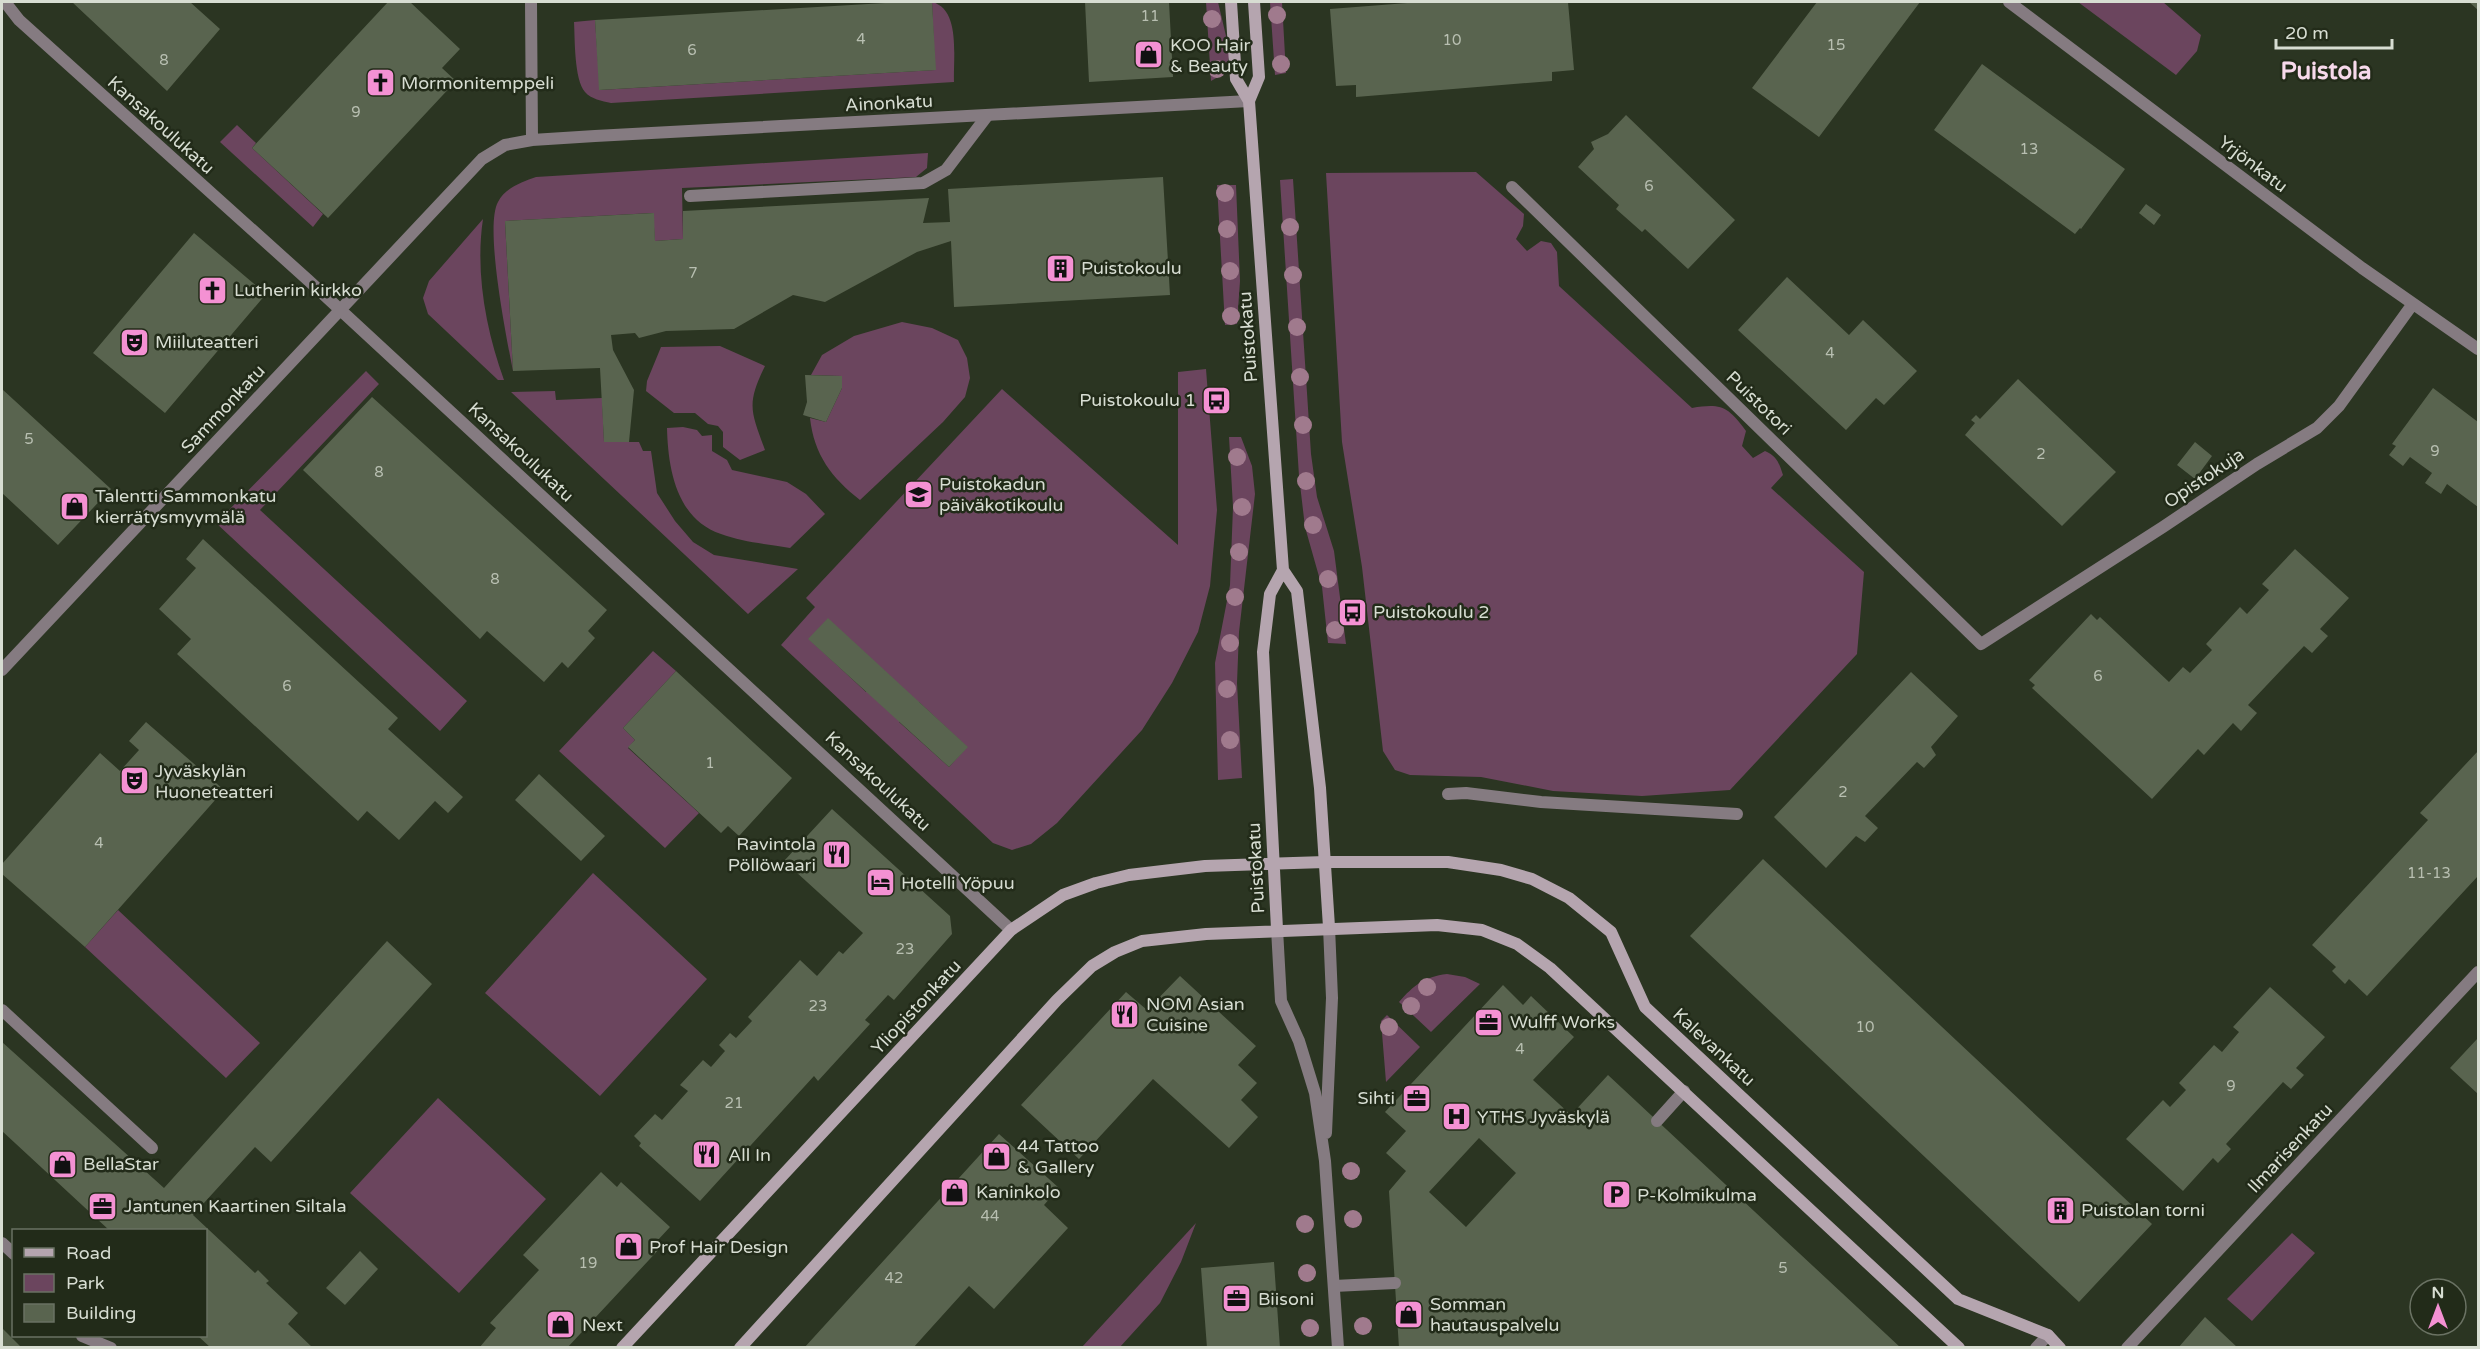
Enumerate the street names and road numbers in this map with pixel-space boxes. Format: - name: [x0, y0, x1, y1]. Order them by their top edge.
- street label: Kansakoulukatu: [103, 71, 219, 179]
- street label: Ainonkatu: [844, 90, 934, 116]
- street label: Yrjönkatu: [2214, 131, 2292, 197]
- street label: Puistokatu: [1234, 291, 1262, 383]
- street label: Sammonkatu: [176, 360, 270, 458]
- street label: Puistotori: [1722, 366, 1796, 440]
- street label: Kansakoulukatu: [464, 397, 578, 507]
- street label: Opistokuja: [2160, 443, 2248, 513]
- street label: Kansakoulukatu: [821, 726, 935, 836]
- street label: Puistokatu: [1243, 822, 1269, 914]
- street label: Yliopistonkatu: [866, 955, 966, 1059]
- street label: Kalevankatu: [1668, 1003, 1760, 1091]
- street label: Ilmarisenkatu: [2243, 1099, 2337, 1197]

